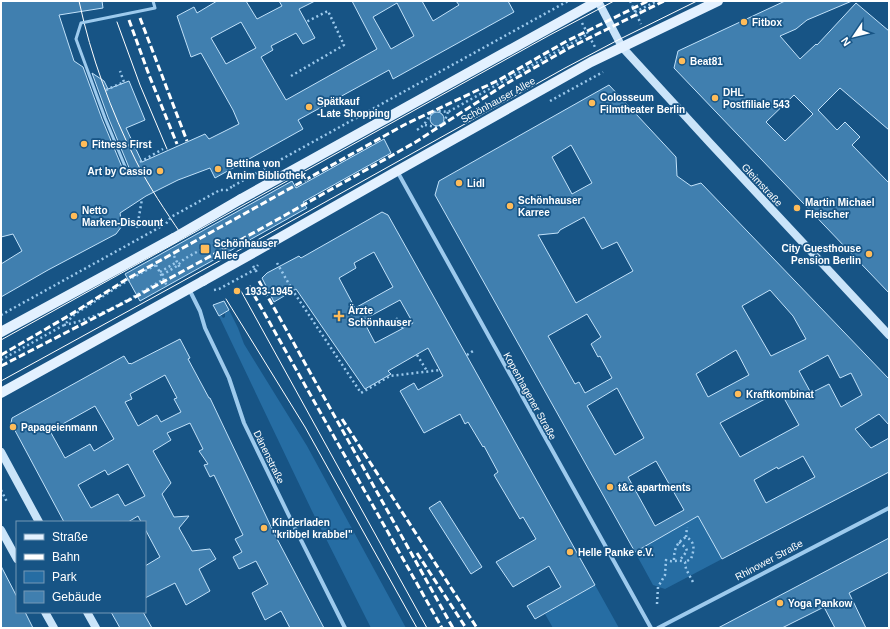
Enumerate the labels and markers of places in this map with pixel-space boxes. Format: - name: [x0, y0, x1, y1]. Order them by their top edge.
- marker: Fitbox: [739, 17, 749, 27]
- place label: Fitbox: [752, 17, 782, 28]
- marker: Beat81: [677, 56, 687, 66]
- place label: Beat81: [690, 56, 723, 67]
- place label: DHL Postfiliale 543: [723, 87, 790, 110]
- place label: Colosseum Filmtheater Berlin: [600, 92, 685, 115]
- marker: DHL Postfiliale 543: [710, 93, 720, 103]
- place label: Spätkauf -Late Shopping: [317, 96, 390, 119]
- marker: Colosseum Filmtheater Berlin: [587, 98, 597, 108]
- marker: Spätkauf -Late Shopping: [304, 102, 314, 112]
- marker: Fitness First: [79, 139, 89, 149]
- place label: Fitness First: [92, 139, 152, 150]
- place label: Bettina von Arnim Bibliothek: [226, 158, 306, 181]
- marker: Bettina von Arnim Bibliothek: [213, 164, 223, 174]
- place label: Art by Cassio: [88, 166, 152, 177]
- marker: Art by Cassio: [155, 166, 165, 176]
- marker: Lidl: [454, 178, 464, 188]
- place label: Lidl: [467, 178, 485, 189]
- place label: Schönhauser Karree: [518, 195, 581, 218]
- place label: Martin Michael Fleischer: [805, 197, 875, 220]
- marker: Schönhauser Karree: [505, 201, 515, 211]
- marker: Martin Michael Fleischer: [792, 203, 802, 213]
- place label: Netto Marken-Discount: [82, 205, 164, 228]
- marker: Netto Marken-Discount: [69, 211, 79, 221]
- place label: Schönhauser Allee: [214, 238, 277, 261]
- marker: Schönhauser Allee: [199, 243, 211, 255]
- place label: City Guesthouse Pension Berlin: [782, 243, 861, 266]
- marker: City Guesthouse Pension Berlin: [864, 249, 874, 259]
- marker: 1933-1945: [232, 286, 242, 296]
- place label: 1933-1945: [245, 286, 293, 297]
- place label: Ärzte Schönhauser: [348, 304, 411, 328]
- marker: Ärzte Schönhauser: [333, 310, 345, 322]
- marker: Kraftkombinat: [733, 389, 743, 399]
- place label: Kraftkombinat: [746, 389, 814, 400]
- marker: Papageienmann: [8, 422, 18, 432]
- place label: Papageienmann: [21, 422, 98, 433]
- marker: t&c apartments: [605, 482, 615, 492]
- place label: t&c apartments: [618, 482, 691, 493]
- place label: Kinderladen "kribbel krabbel": [272, 517, 353, 540]
- marker: Kinderladen "kribbel krabbel": [259, 523, 269, 533]
- marker: Helle Panke e.V.: [565, 547, 575, 557]
- place label: Helle Panke e.V.: [578, 547, 654, 558]
- marker: Yoga Pankow: [775, 598, 785, 608]
- place label: Yoga Pankow: [788, 598, 852, 609]

